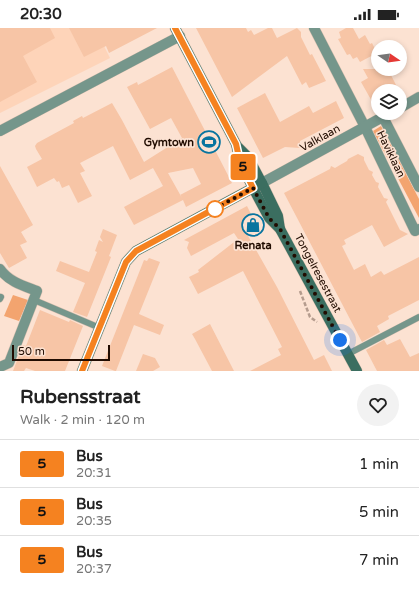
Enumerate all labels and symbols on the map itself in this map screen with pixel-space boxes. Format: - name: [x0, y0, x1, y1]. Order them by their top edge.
- north arrow: [371, 40, 407, 76]
- street label: Valklaan: [298, 122, 342, 154]
- street label: Haviklaan: [374, 128, 408, 180]
- sports icon: Gymtown: [196, 129, 222, 155]
- place label: Gymtown: [144, 136, 194, 150]
- line badge: 5: [230, 154, 256, 180]
- unlabelled marker: [206, 200, 224, 218]
- shop icon: Renata: [240, 212, 266, 238]
- street label: Tongelresestraat: [292, 231, 344, 315]
- place label: Renata: [234, 239, 272, 252]
- your location: [330, 330, 350, 350]
- scale bar: [12, 343, 110, 362]

